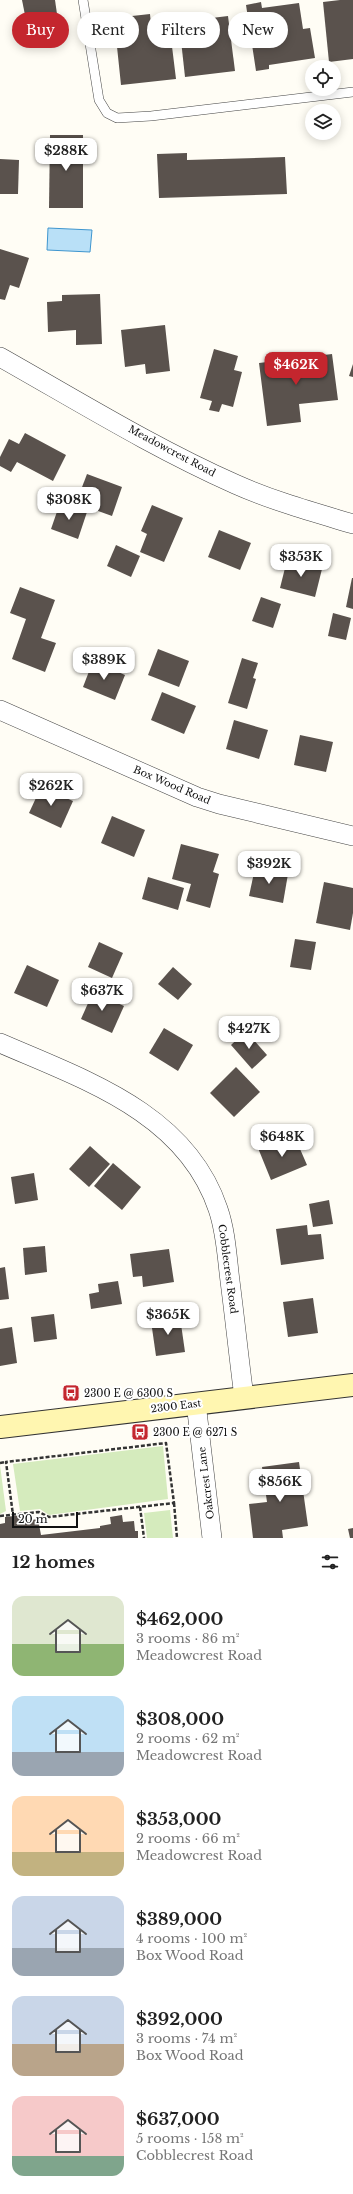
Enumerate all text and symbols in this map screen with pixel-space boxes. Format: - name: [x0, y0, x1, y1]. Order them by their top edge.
- chip: Buy: [12, 12, 69, 48]
- chip: Rent: [77, 12, 139, 48]
- chip: Filters: [147, 12, 220, 48]
- chip: New: [228, 12, 288, 48]
- map controls: [305, 60, 341, 140]
- button: locate: [305, 60, 341, 96]
- button: layers: [305, 104, 341, 140]
- pin: $288K: [38, 138, 94, 172]
- text: $288K: [44, 142, 88, 159]
- pin: $462K: [268, 352, 324, 386]
- text: $462K: [274, 356, 318, 373]
- street label: Meadowcrest Road: [126, 423, 218, 480]
- pin: $308K: [41, 487, 97, 521]
- text: $308K: [46, 491, 92, 508]
- pin: $353K: [273, 544, 329, 578]
- text: $353K: [279, 548, 323, 565]
- pin: $389K: [76, 647, 132, 681]
- text: $389K: [82, 651, 126, 668]
- street label: Box Wood Road: [131, 763, 213, 807]
- pin: $262K: [23, 773, 79, 807]
- text: $262K: [29, 777, 73, 794]
- pin: $392K: [241, 851, 297, 885]
- text: $392K: [247, 855, 291, 872]
- pin: $637K: [74, 978, 130, 1012]
- text: $637K: [81, 982, 123, 999]
- pin: $427K: [221, 1016, 277, 1050]
- text: $427K: [228, 1020, 270, 1037]
- pin: $648K: [254, 1124, 310, 1158]
- text: $648K: [260, 1128, 304, 1145]
- street label: Cobblecrest Road: [215, 1223, 241, 1315]
- pin: $365K: [140, 1302, 196, 1336]
- text: $365K: [146, 1306, 190, 1323]
- bus stop icon: 2300 E @ 6300 S: [61, 1383, 81, 1403]
- place label: 2300 E @ 6300 S: [84, 1387, 173, 1400]
- street label: 2300 East: [150, 1396, 202, 1416]
- bus stop icon: 2300 E @ 6271 S: [130, 1422, 150, 1442]
- place label: 2300 E @ 6271 S: [153, 1426, 237, 1439]
- street label: Oakcrest Lane: [195, 1446, 217, 1520]
- pin: $856K: [252, 1469, 308, 1503]
- text: $856K: [258, 1473, 302, 1490]
- scale bar: [12, 1510, 78, 1529]
- text: 20 m: [18, 1512, 48, 1526]
- icon: filters: [319, 1551, 341, 1573]
- text: 12 homes: [12, 1552, 95, 1573]
- text: $462,000: [136, 1609, 223, 1630]
- icon: home: [44, 1612, 92, 1660]
- text: 3 rooms · 86 m²: [136, 1630, 239, 1647]
- text: Meadowcrest Road: [136, 1647, 262, 1664]
- text: $308,000: [136, 1709, 224, 1730]
- icon: home: [44, 1712, 92, 1760]
- text: 2 rooms · 62 m²: [136, 1730, 240, 1747]
- text: Meadowcrest Road: [136, 1747, 262, 1764]
- text: $353,000: [136, 1809, 221, 1830]
- icon: home: [44, 1812, 92, 1860]
- text: 2 rooms · 66 m²: [136, 1830, 240, 1847]
- text: Meadowcrest Road: [136, 1847, 262, 1864]
- text: $389,000: [136, 1909, 222, 1930]
- icon: home: [44, 1912, 92, 1960]
- text: 4 rooms · 100 m²: [136, 1930, 247, 1947]
- text: Box Wood Road: [136, 1947, 243, 1964]
- text: $392,000: [136, 2009, 223, 2030]
- icon: home: [44, 2012, 92, 2060]
- text: 3 rooms · 74 m²: [136, 2030, 237, 2047]
- text: Box Wood Road: [136, 2047, 243, 2064]
- text: $637,000: [136, 2109, 220, 2130]
- icon: home: [44, 2112, 92, 2160]
- text: 5 rooms · 158 m²: [136, 2130, 244, 2147]
- text: Cobblecrest Road: [136, 2147, 253, 2164]

